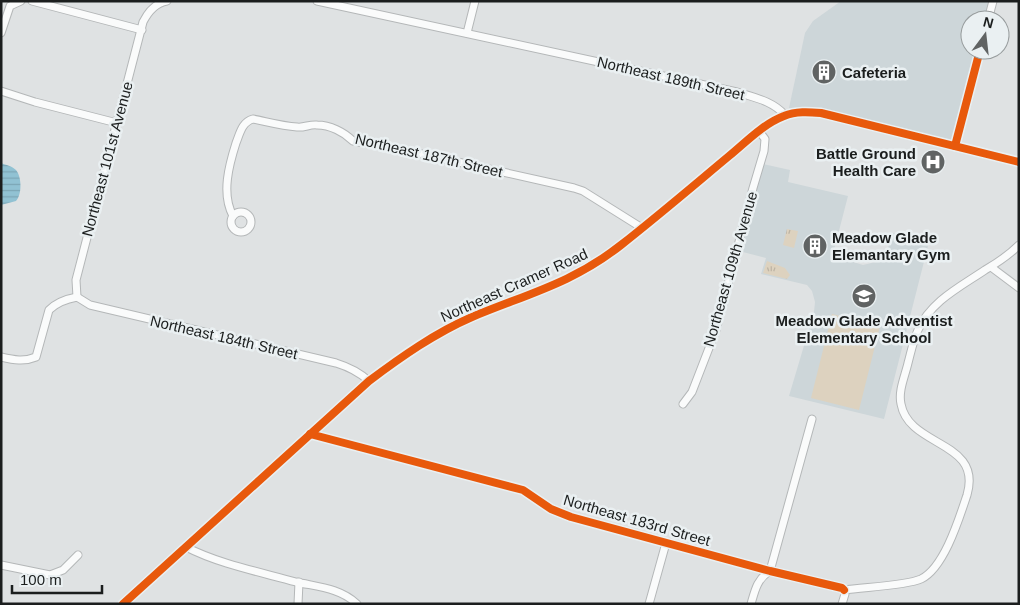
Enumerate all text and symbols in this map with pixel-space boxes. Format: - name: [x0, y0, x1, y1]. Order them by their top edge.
- north arrow: [960, 10, 1010, 60]
- text: N: [981, 13, 995, 31]
- street label: Northeast 189th Street: [596, 53, 747, 103]
- building icon: Cafeteria: [811, 59, 837, 85]
- place label: Cafeteria: [842, 64, 907, 81]
- street label: Northeast 101st Avenue: [78, 80, 136, 238]
- street label: Northeast 187th Street: [354, 130, 505, 180]
- place label: Battle Ground Health Care: [816, 145, 916, 179]
- hospital icon: Battle Ground Health Care: [920, 149, 946, 175]
- street label: Northeast 109th Avenue: [700, 189, 760, 349]
- place label: Meadow Glade Elemantary Gym: [832, 229, 950, 263]
- building icon: Meadow Glade Elemantary Gym: [802, 233, 828, 259]
- street label: Northeast Cramer Road: [438, 245, 590, 325]
- school or university icon: Meadow Glade Adventist Elementary School: [851, 283, 877, 309]
- street label: Northeast 184th Street: [149, 312, 300, 362]
- place label: Meadow Glade Adventist Elementary School: [776, 312, 952, 346]
- street label: Northeast 183rd Street: [562, 491, 713, 549]
- scale bar: [12, 562, 102, 594]
- text: 100 m: [20, 571, 62, 588]

